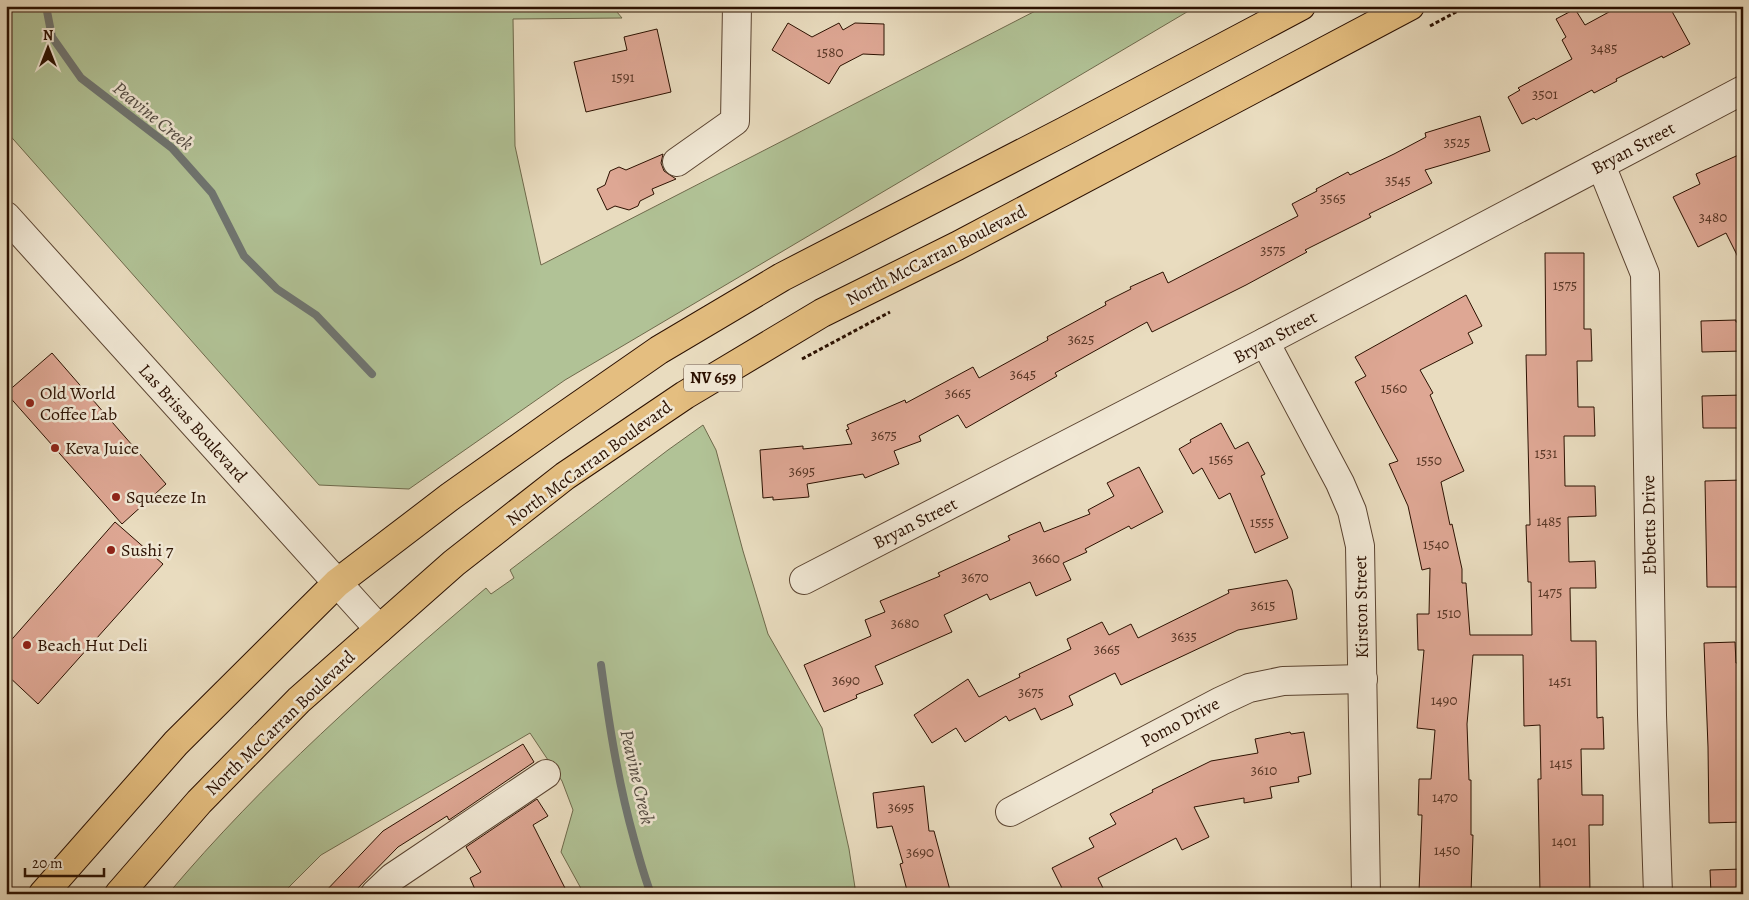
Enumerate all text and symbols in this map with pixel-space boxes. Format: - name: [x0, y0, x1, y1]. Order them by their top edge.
- north arrow: [22, 22, 72, 72]
- text: N: [43, 26, 53, 45]
- house number: 3485: [1591, 38, 1617, 58]
- house number: 1580: [817, 42, 843, 62]
- house number: 1591: [611, 67, 635, 87]
- water label: Peavine Creek: [107, 75, 199, 157]
- house number: 3501: [1532, 84, 1558, 104]
- street label: Bryan Street: [1587, 116, 1679, 180]
- house number: 3525: [1444, 132, 1470, 152]
- house number: 3545: [1385, 170, 1411, 190]
- house number: 3565: [1320, 188, 1346, 208]
- street label: North McCarran Boulevard: [842, 199, 1031, 311]
- house number: 3480: [1699, 207, 1727, 227]
- house number: 3575: [1260, 240, 1286, 260]
- house number: 1575: [1553, 275, 1577, 295]
- street label: Bryan Street: [1229, 305, 1321, 369]
- house number: 3625: [1068, 329, 1094, 349]
- street label: Las Brisas Boulevard: [133, 359, 253, 488]
- road number: NV 659: [684, 364, 742, 392]
- house number: 3645: [1010, 364, 1036, 384]
- house number: 1560: [1381, 378, 1407, 398]
- place label: Old World Coffee Lab: [40, 381, 117, 426]
- house number: 3665: [945, 383, 971, 403]
- street label: North McCarran Boulevard: [501, 395, 677, 531]
- marker: Old World Coffee Lab: [24, 397, 36, 409]
- house number: 3675: [871, 425, 897, 445]
- place label: Keva Juice: [65, 436, 139, 460]
- marker: Keva Juice: [49, 442, 61, 454]
- house number: 1531: [1535, 443, 1557, 463]
- house number: 1565: [1209, 449, 1233, 469]
- house number: 1550: [1416, 450, 1442, 470]
- house number: 3695: [789, 461, 815, 481]
- street label: Ebbetts Drive: [1636, 475, 1662, 575]
- place label: Squeeze In: [126, 485, 207, 509]
- marker: Squeeze In: [110, 491, 122, 503]
- street label: Bryan Street: [869, 492, 961, 554]
- house number: 1485: [1536, 511, 1562, 531]
- house number: 1555: [1250, 512, 1274, 532]
- house number: 1540: [1423, 534, 1449, 554]
- place label: Sushi 7: [121, 538, 174, 562]
- marker: Sushi 7: [105, 544, 117, 556]
- house number: 3660: [1032, 548, 1060, 568]
- street label: Kirston Street: [1348, 555, 1374, 659]
- house number: 3670: [961, 567, 989, 587]
- house number: 1475: [1538, 582, 1562, 602]
- house number: 3615: [1251, 595, 1275, 615]
- house number: 1510: [1437, 603, 1461, 623]
- house number: 3680: [891, 613, 919, 633]
- house number: 3635: [1171, 626, 1197, 646]
- place label: Beach Hut Deli: [37, 633, 148, 657]
- marker: Beach Hut Deli: [21, 639, 33, 651]
- house number: 3665: [1094, 639, 1120, 659]
- street label: North McCarran Boulevard: [200, 645, 360, 801]
- house number: 3690: [832, 670, 860, 690]
- house number: 1451: [1548, 671, 1572, 691]
- house number: 3675: [1018, 682, 1044, 702]
- house number: 1490: [1431, 690, 1457, 710]
- street label: Pomo Drive: [1136, 691, 1224, 753]
- water label: Peavine Creek: [613, 727, 661, 827]
- house number: 1415: [1549, 753, 1573, 773]
- house number: 3610: [1251, 760, 1277, 780]
- house number: 1470: [1432, 787, 1458, 807]
- house number: 3695: [888, 797, 914, 817]
- house number: 1401: [1551, 831, 1577, 851]
- house number: 1450: [1434, 840, 1460, 860]
- house number: 3690: [906, 842, 934, 862]
- scale bar: [25, 845, 104, 877]
- text: 20 m: [32, 853, 63, 873]

